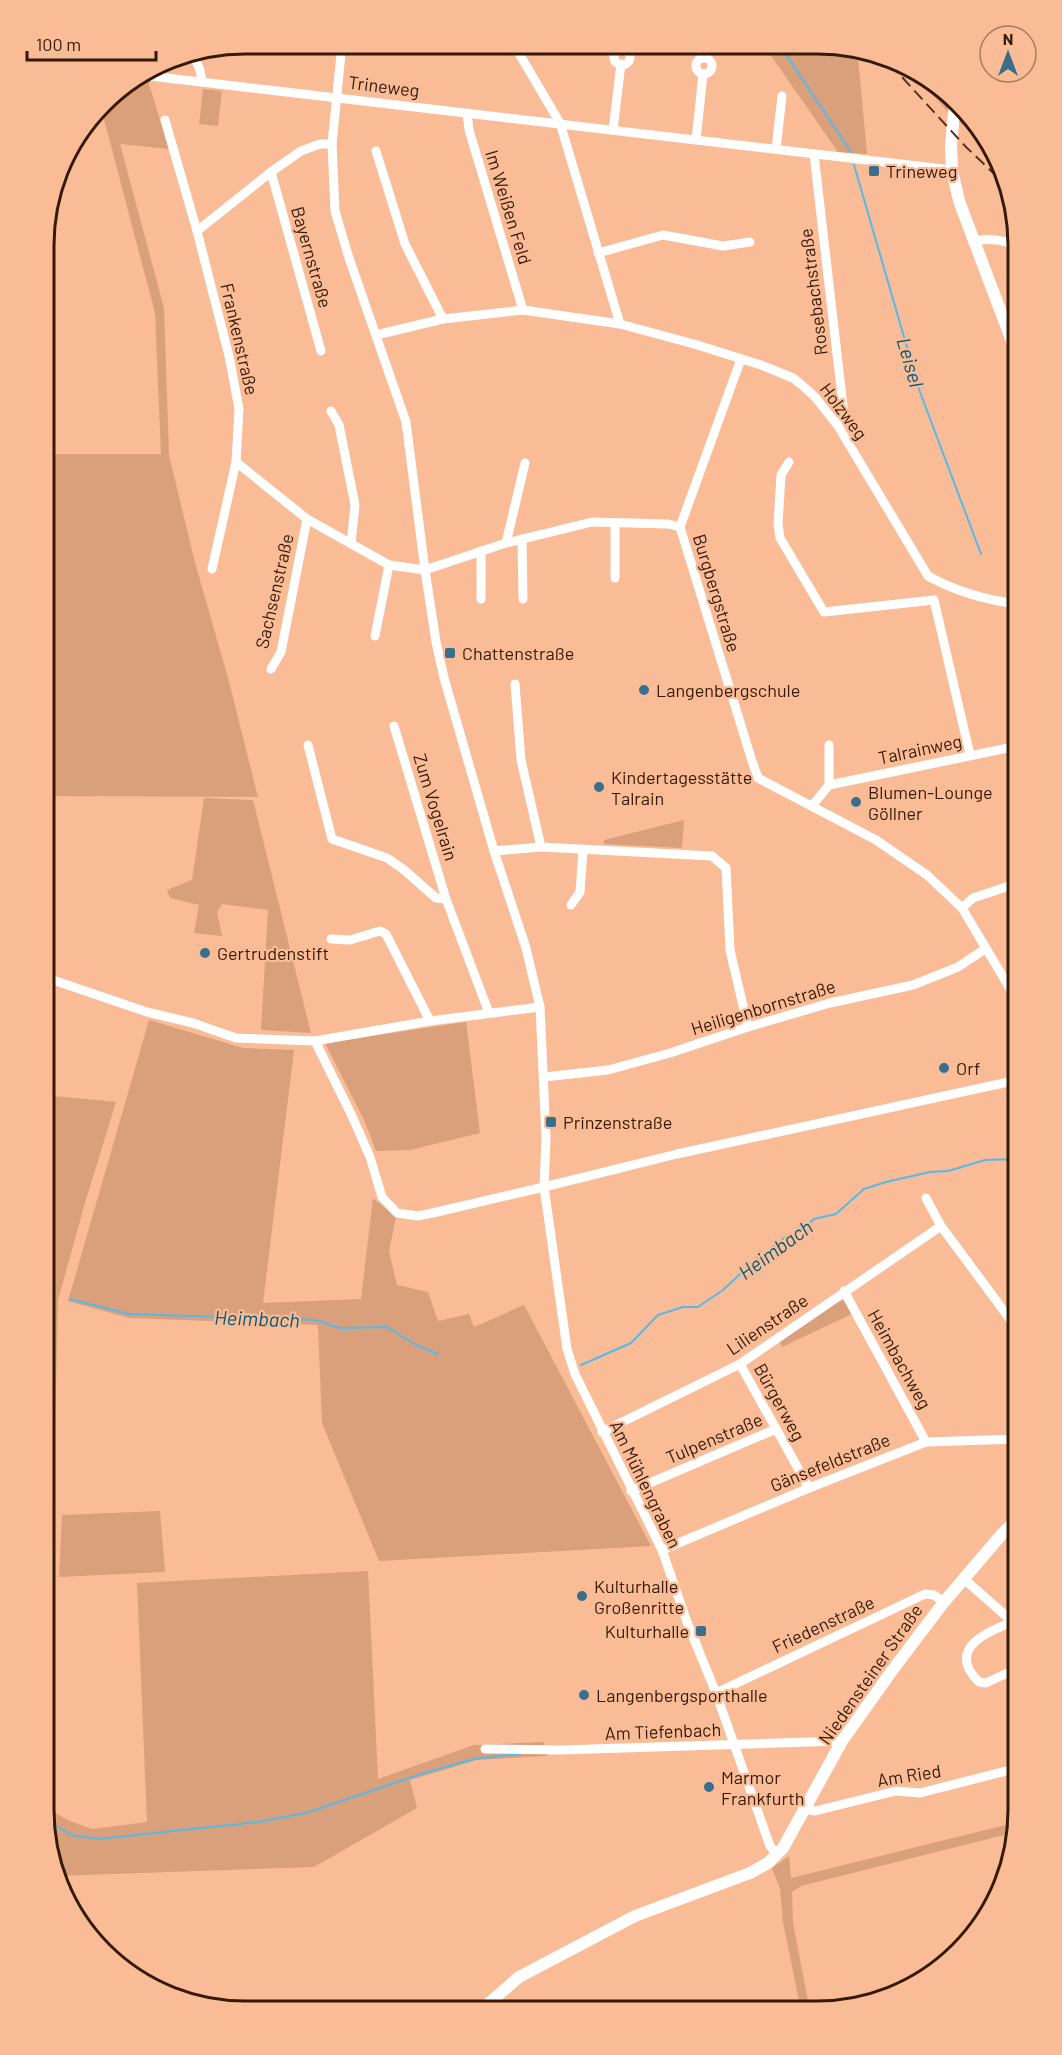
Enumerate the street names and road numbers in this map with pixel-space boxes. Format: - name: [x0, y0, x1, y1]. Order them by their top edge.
- street label: Trineweg: [347, 71, 421, 101]
- street label: Im Weißen Feld: [481, 147, 537, 267]
- street label: Bayernstraße: [287, 204, 337, 310]
- street label: Rosebachstraße: [794, 227, 832, 357]
- street label: Frankenstraße: [216, 281, 264, 397]
- street label: Holzweg: [815, 378, 873, 444]
- street label: Sachsenstraße: [250, 531, 298, 651]
- street label: Burgbergstraße: [689, 531, 745, 655]
- street label: Talrainweg: [876, 729, 964, 769]
- street label: Zum Vogelrain: [409, 751, 463, 863]
- street label: Heiligenbornstraße: [688, 975, 838, 1039]
- street label: Lilienstraße: [722, 1289, 812, 1359]
- street label: Heimbachweg: [864, 1305, 936, 1413]
- street label: Bürgerweg: [750, 1359, 810, 1445]
- street label: Tulpenstraße: [662, 1408, 766, 1468]
- street label: Am Mühlengraben: [606, 1417, 686, 1551]
- street label: Gänsefeldstraße: [767, 1428, 893, 1496]
- street label: Friedenstraße: [768, 1591, 878, 1657]
- street label: Niedensteiner Straße: [813, 1600, 927, 1748]
- street label: Am Tiefenbach: [604, 1718, 722, 1744]
- street label: Am Ried: [875, 1759, 943, 1791]

